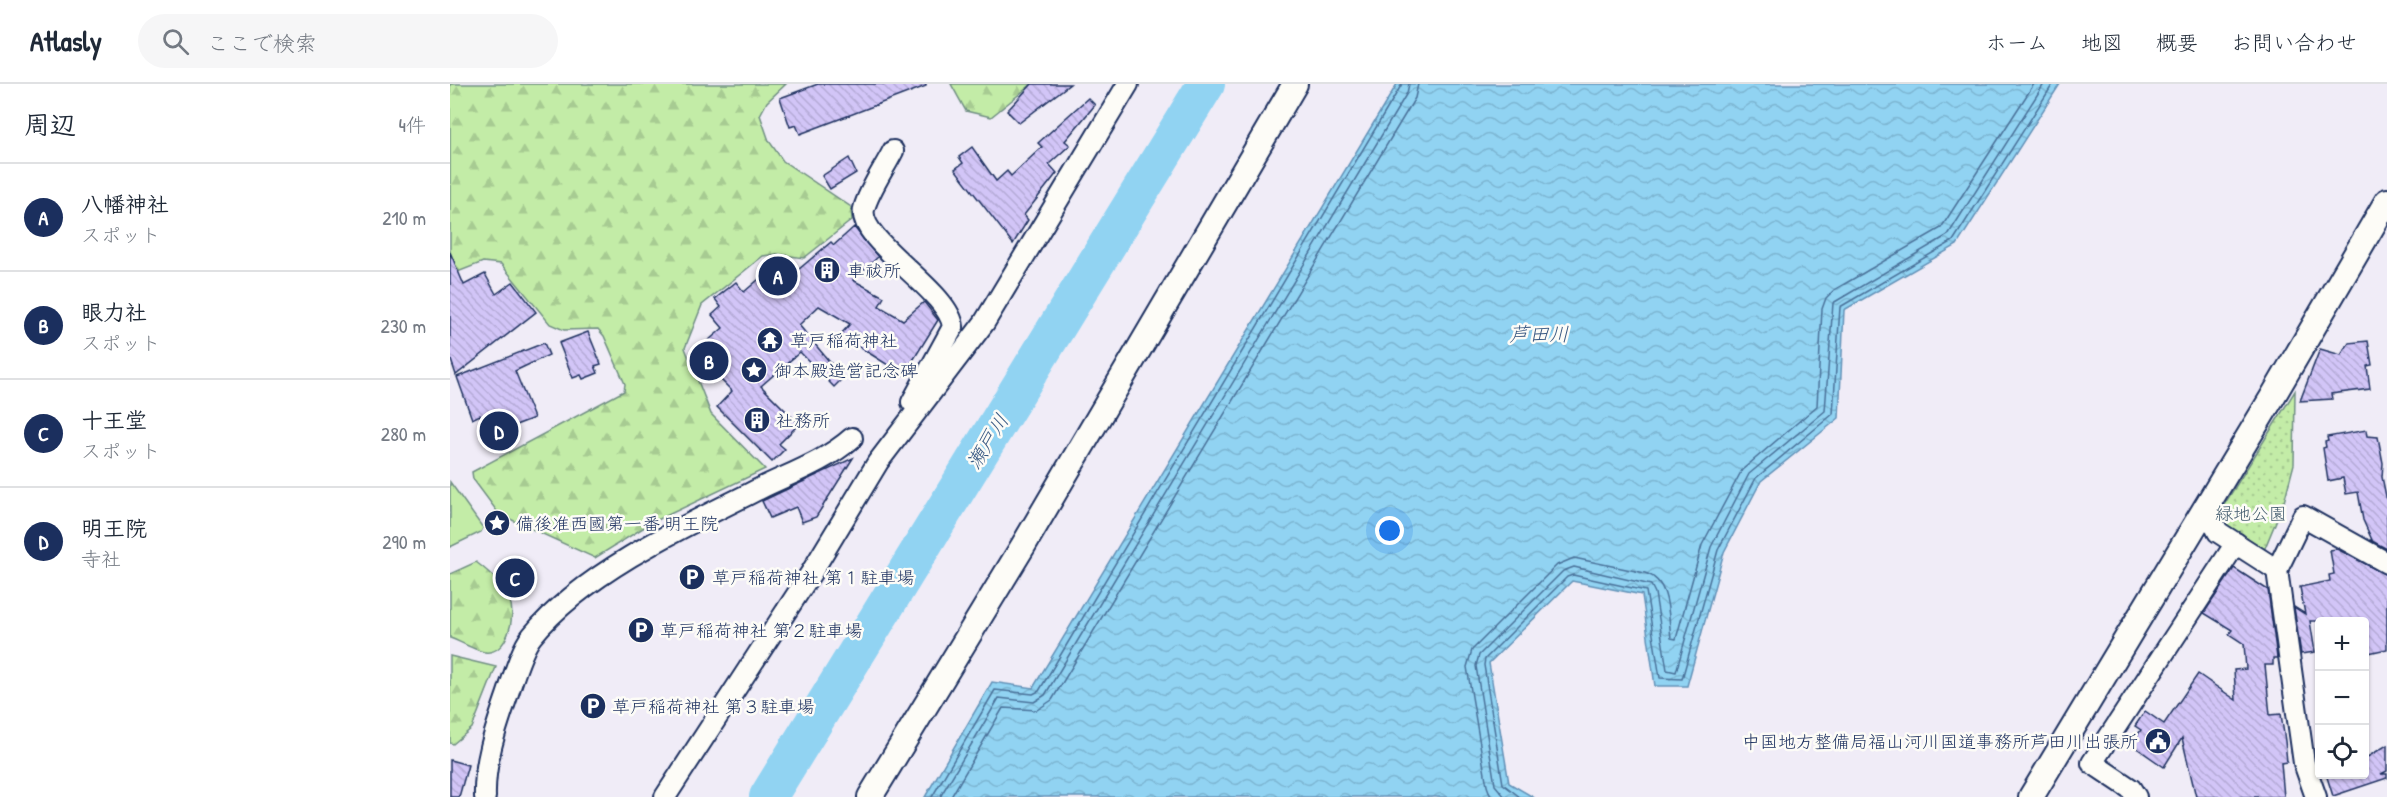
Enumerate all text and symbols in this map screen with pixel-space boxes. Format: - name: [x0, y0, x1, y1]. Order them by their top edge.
- search box: [138, 14, 558, 68]
- text: Atlasly: [30, 22, 102, 60]
- icon: search: [159, 25, 192, 58]
- text: ここで検索: [207, 28, 317, 58]
- text: ホーム: [1986, 28, 2048, 57]
- text: 地図: [2081, 28, 2123, 57]
- text: 概要: [2156, 28, 2198, 57]
- text: お問い合わせ: [2231, 28, 2357, 57]
- text: 周辺: [24, 107, 76, 142]
- text: 4件: [399, 111, 426, 138]
- text: 八幡神社: [81, 189, 169, 219]
- text: A: [39, 204, 48, 231]
- text: 210 m: [382, 204, 426, 231]
- text: スポット: [81, 221, 161, 248]
- pin: A: [758, 254, 798, 298]
- building icon: 車祓所: [812, 255, 842, 285]
- place label: 車祓所: [847, 258, 901, 283]
- text: 眼力社: [81, 297, 147, 327]
- text: B: [38, 312, 49, 339]
- text: 230 m: [381, 312, 426, 339]
- water label: 芦田川: [1509, 320, 1569, 347]
- temple icon: 草戸稲荷神社: [755, 325, 785, 355]
- place label: 草戸稲荷神社: [790, 328, 898, 353]
- text: スポット: [81, 329, 161, 356]
- pin: B: [690, 338, 728, 384]
- place icon: 御本殿造営記念碑: [739, 355, 769, 385]
- place label: 御本殿造営記念碑: [774, 358, 918, 383]
- text: 十王堂: [81, 405, 147, 435]
- building icon: 社務所: [742, 405, 772, 435]
- pin: D: [479, 408, 518, 454]
- place label: 社務所: [776, 408, 830, 433]
- water label: 瀬戸川: [960, 408, 1014, 474]
- text: C: [38, 420, 49, 447]
- text: 280 m: [381, 420, 426, 447]
- text: スポット: [81, 437, 161, 464]
- park label: 緑地公園: [2215, 501, 2287, 526]
- place icon: 備後准西國第一番 明王院: [482, 508, 512, 538]
- place label: 備後准西國第一番 明王院: [516, 511, 718, 536]
- text: 明王院: [81, 513, 147, 543]
- your location: [1375, 516, 1404, 545]
- text: D: [39, 528, 48, 555]
- text: 290 m: [382, 528, 426, 555]
- text: 寺社: [81, 545, 121, 572]
- pin: C: [496, 556, 534, 600]
- parking icon: 草戸稲荷神社 第１駐車場: [677, 562, 707, 592]
- place label: 草戸稲荷神社 第１駐車場: [712, 565, 914, 590]
- parking icon: 草戸稲荷神社 第２駐車場: [626, 615, 656, 645]
- map controls: [2315, 617, 2369, 779]
- button: +: [2315, 617, 2369, 671]
- place label: 草戸稲荷神社 第２駐車場: [660, 618, 862, 643]
- button: −: [2315, 671, 2369, 725]
- parking icon: 草戸稲荷神社 第３駐車場: [578, 691, 608, 721]
- place label: 草戸稲荷神社 第３駐車場: [612, 694, 814, 719]
- button: locate: [2315, 725, 2369, 779]
- public building icon: 中国地方整備局福山河川国道事務所芦田川出張所: [2143, 726, 2173, 756]
- place label: 中国地方整備局福山河川国道事務所芦田川出張所: [1742, 729, 2138, 754]

